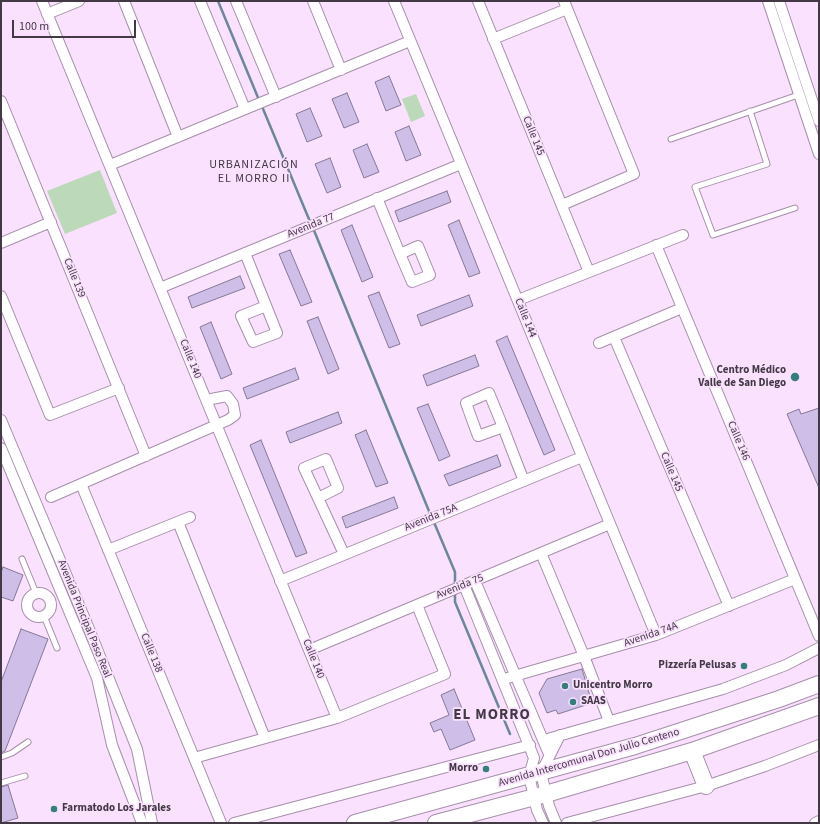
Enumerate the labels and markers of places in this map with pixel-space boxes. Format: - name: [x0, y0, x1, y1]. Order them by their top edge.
- place label: Centro Médico Valle de San Diego: [698, 364, 786, 390]
- marker: Centro Médico Valle de San Diego: [789, 371, 801, 383]
- place label: Pizzería Pelusas: [658, 659, 736, 673]
- marker: Pizzería Pelusas: [739, 661, 749, 671]
- place label: Unicentro Morro: [573, 679, 653, 693]
- marker: Unicentro Morro: [560, 681, 570, 691]
- place label: SAAS: [581, 695, 606, 709]
- marker: SAAS: [568, 697, 578, 707]
- place label: Morro: [449, 762, 478, 776]
- marker: Morro: [481, 764, 491, 774]
- place label: Farmatodo Los Jarales: [62, 802, 171, 816]
- marker: Farmatodo Los Jarales: [49, 804, 59, 814]

